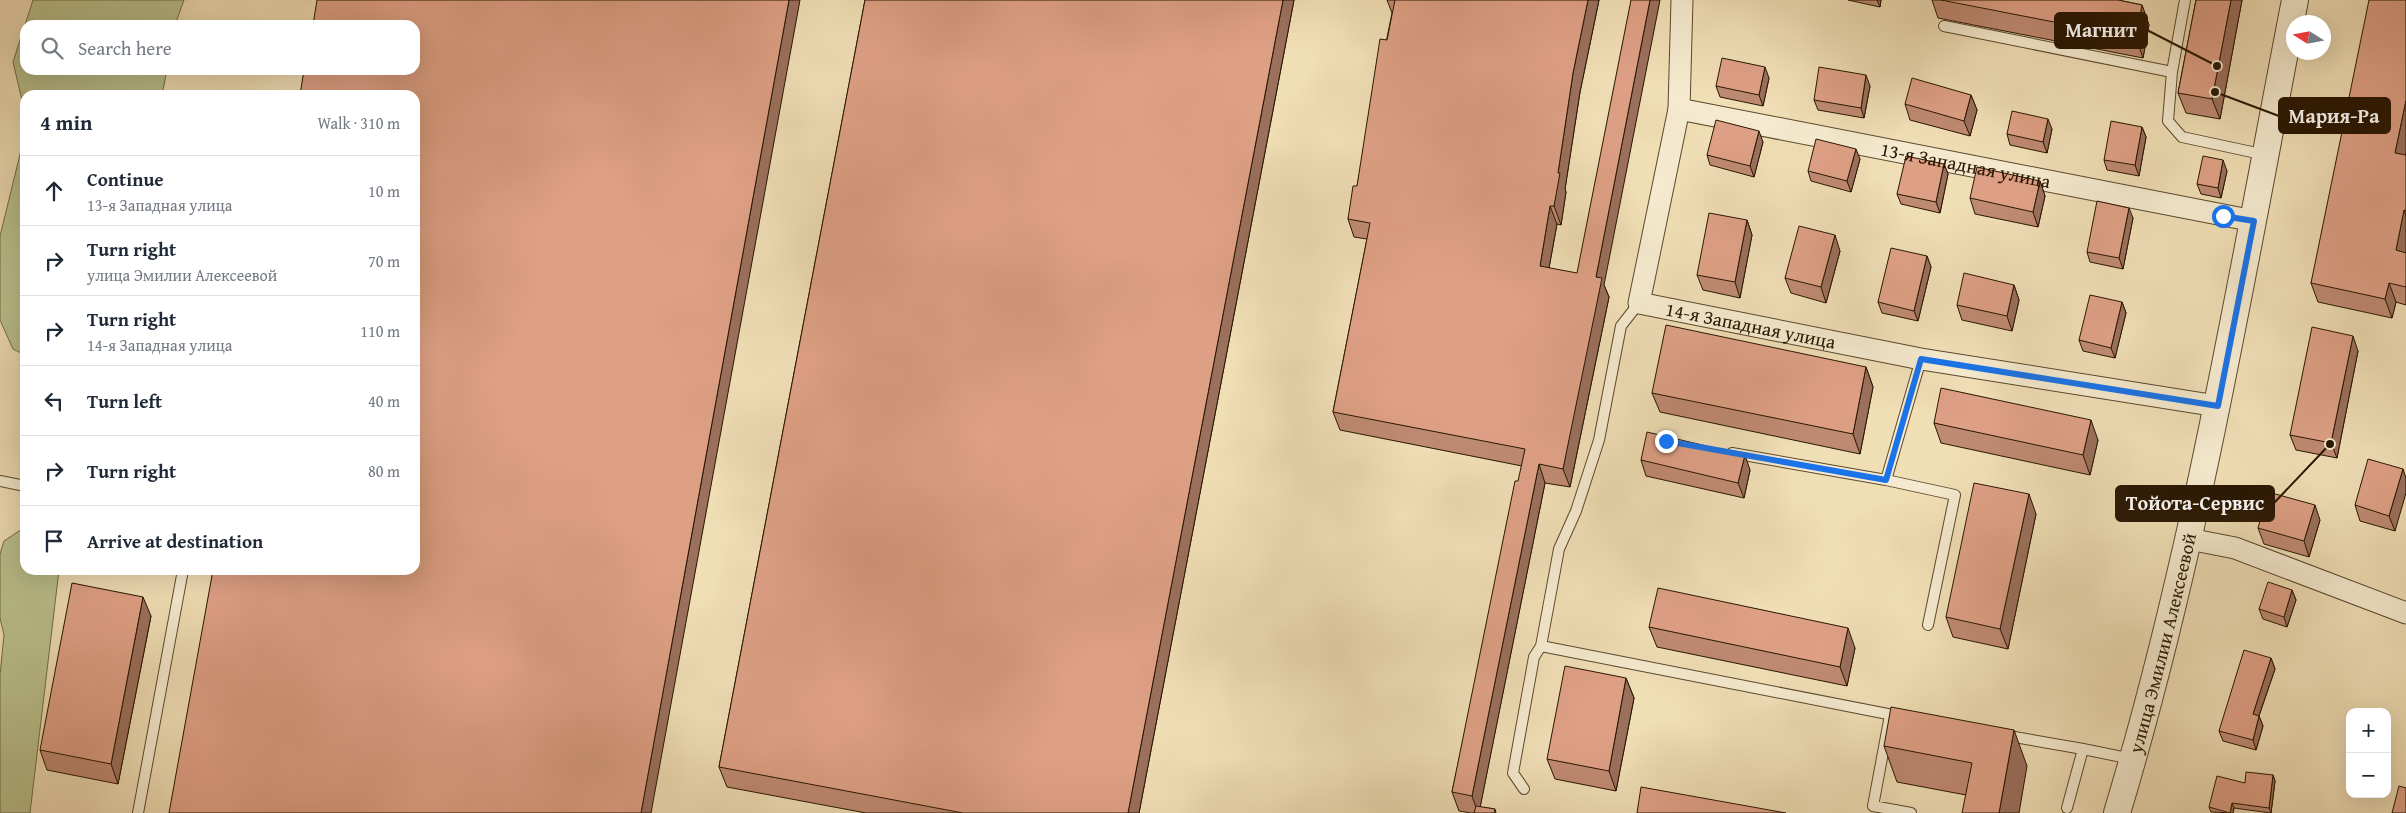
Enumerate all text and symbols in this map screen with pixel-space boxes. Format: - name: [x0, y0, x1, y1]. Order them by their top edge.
- callout: Магнит: [2055, 13, 2147, 48]
- text: Магнит: [2065, 15, 2137, 44]
- north arrow: [2286, 15, 2331, 60]
- search box: [20, 20, 420, 75]
- icon: search: [38, 34, 66, 62]
- text: Search here: [78, 34, 172, 62]
- callout: Мария-Ра: [2279, 98, 2390, 133]
- text: Мария-Ра: [2289, 101, 2380, 130]
- text: 4 min: [40, 107, 92, 138]
- text: Walk · 310 m: [317, 111, 400, 135]
- street label: 13-я Западная улица: [1878, 135, 2053, 195]
- text: Continue: [87, 165, 164, 193]
- icon: ahead: [40, 177, 68, 205]
- text: 10 m: [368, 179, 400, 203]
- text: 13-я Западная улица: [87, 193, 232, 217]
- route start: [2212, 205, 2235, 228]
- text: Turn right: [87, 235, 176, 263]
- icon: right: [40, 247, 68, 275]
- text: 70 m: [368, 249, 400, 273]
- text: улица Эмилии Алексеевой: [87, 263, 277, 287]
- street label: 14-я Западная улица: [1663, 295, 1838, 356]
- text: Turn right: [87, 305, 176, 333]
- icon: right: [40, 317, 68, 345]
- text: 110 m: [360, 319, 400, 343]
- text: 14-я Западная улица: [87, 333, 232, 357]
- icon: left: [40, 387, 68, 415]
- text: Turn left: [87, 387, 162, 415]
- text: 40 m: [368, 389, 400, 413]
- route end: [1655, 430, 1678, 453]
- icon: right: [40, 457, 68, 485]
- text: Turn right: [87, 457, 176, 485]
- text: 80 m: [368, 459, 400, 483]
- callout: Тойота-Сервис: [2116, 486, 2274, 521]
- text: Тойота-Сервис: [2126, 488, 2264, 517]
- icon: arrive: [40, 527, 68, 555]
- text: Arrive at destination: [87, 527, 263, 555]
- street label: улица Эмилии Алексеевой: [2121, 530, 2203, 757]
- map controls: [2346, 708, 2391, 798]
- button: +: [2346, 708, 2391, 753]
- button: −: [2346, 753, 2391, 798]

